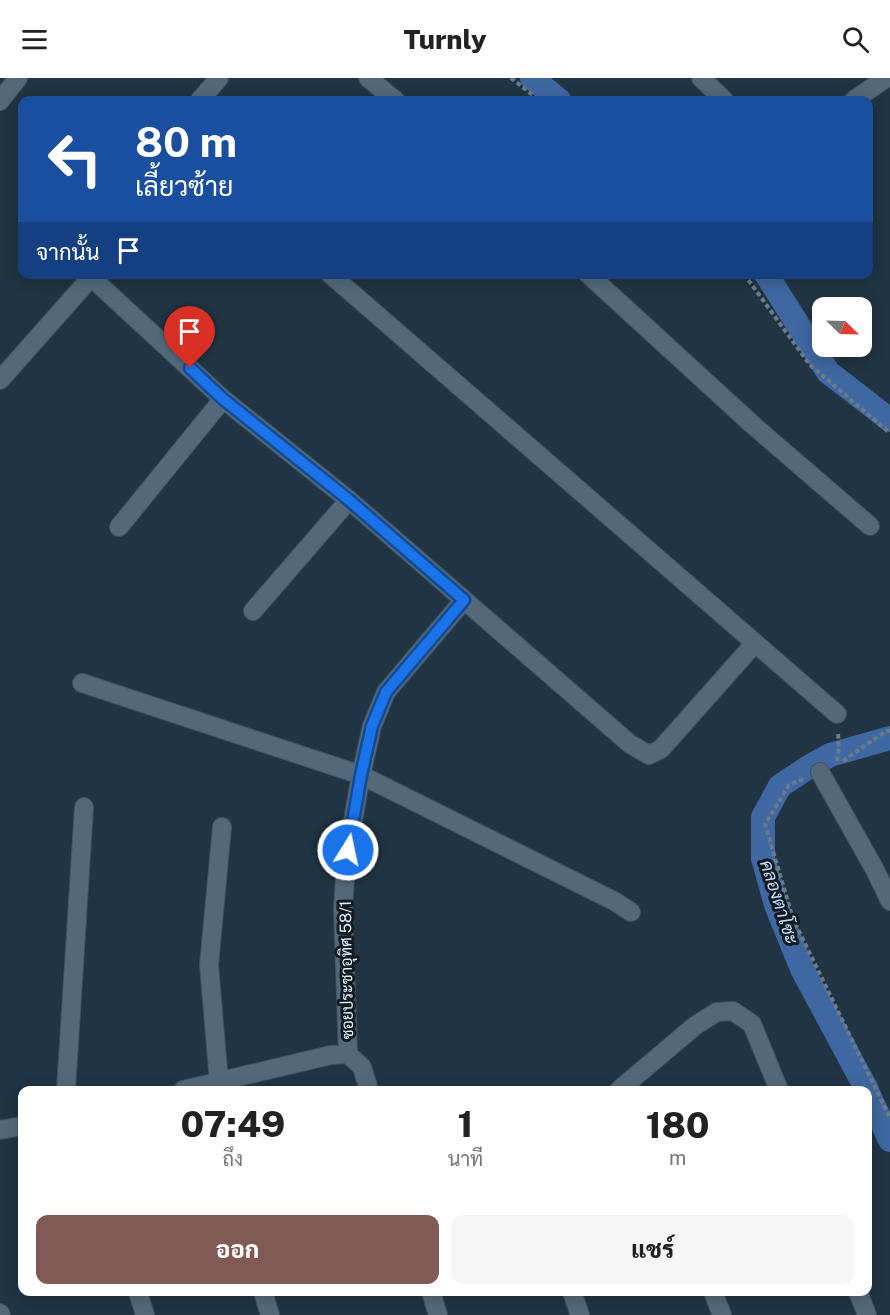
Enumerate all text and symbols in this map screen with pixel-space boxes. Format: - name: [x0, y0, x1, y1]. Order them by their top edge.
- icon: menu: [18, 23, 51, 56]
- text: Turnly: [403, 23, 487, 55]
- icon: search: [839, 23, 872, 56]
- text: 80 m: [135, 117, 237, 166]
- icon: left: [36, 120, 114, 198]
- text: เลี้ยวซ้าย: [135, 170, 233, 202]
- icon: arrive: [112, 234, 145, 267]
- text: จากนั้น: [36, 239, 100, 265]
- north arrow: [812, 297, 872, 357]
- map controls: [812, 297, 872, 357]
- pin: [164, 306, 215, 368]
- icon: arrive: [173, 315, 206, 348]
- position arrow: [316, 818, 380, 882]
- water label: คลองตาโซะ: [756, 857, 805, 947]
- street label: ซอยประชาอุทิศ 58/1: [336, 900, 359, 1040]
- text: 07:49: [180, 1103, 285, 1145]
- text: 1: [458, 1103, 473, 1145]
- text: 180: [646, 1104, 710, 1146]
- text: m: [669, 1146, 686, 1170]
- text: ถึง: [222, 1147, 243, 1171]
- text: นาที: [448, 1147, 483, 1171]
- button: ออก: [36, 1215, 439, 1284]
- button: แชร์: [451, 1215, 854, 1284]

